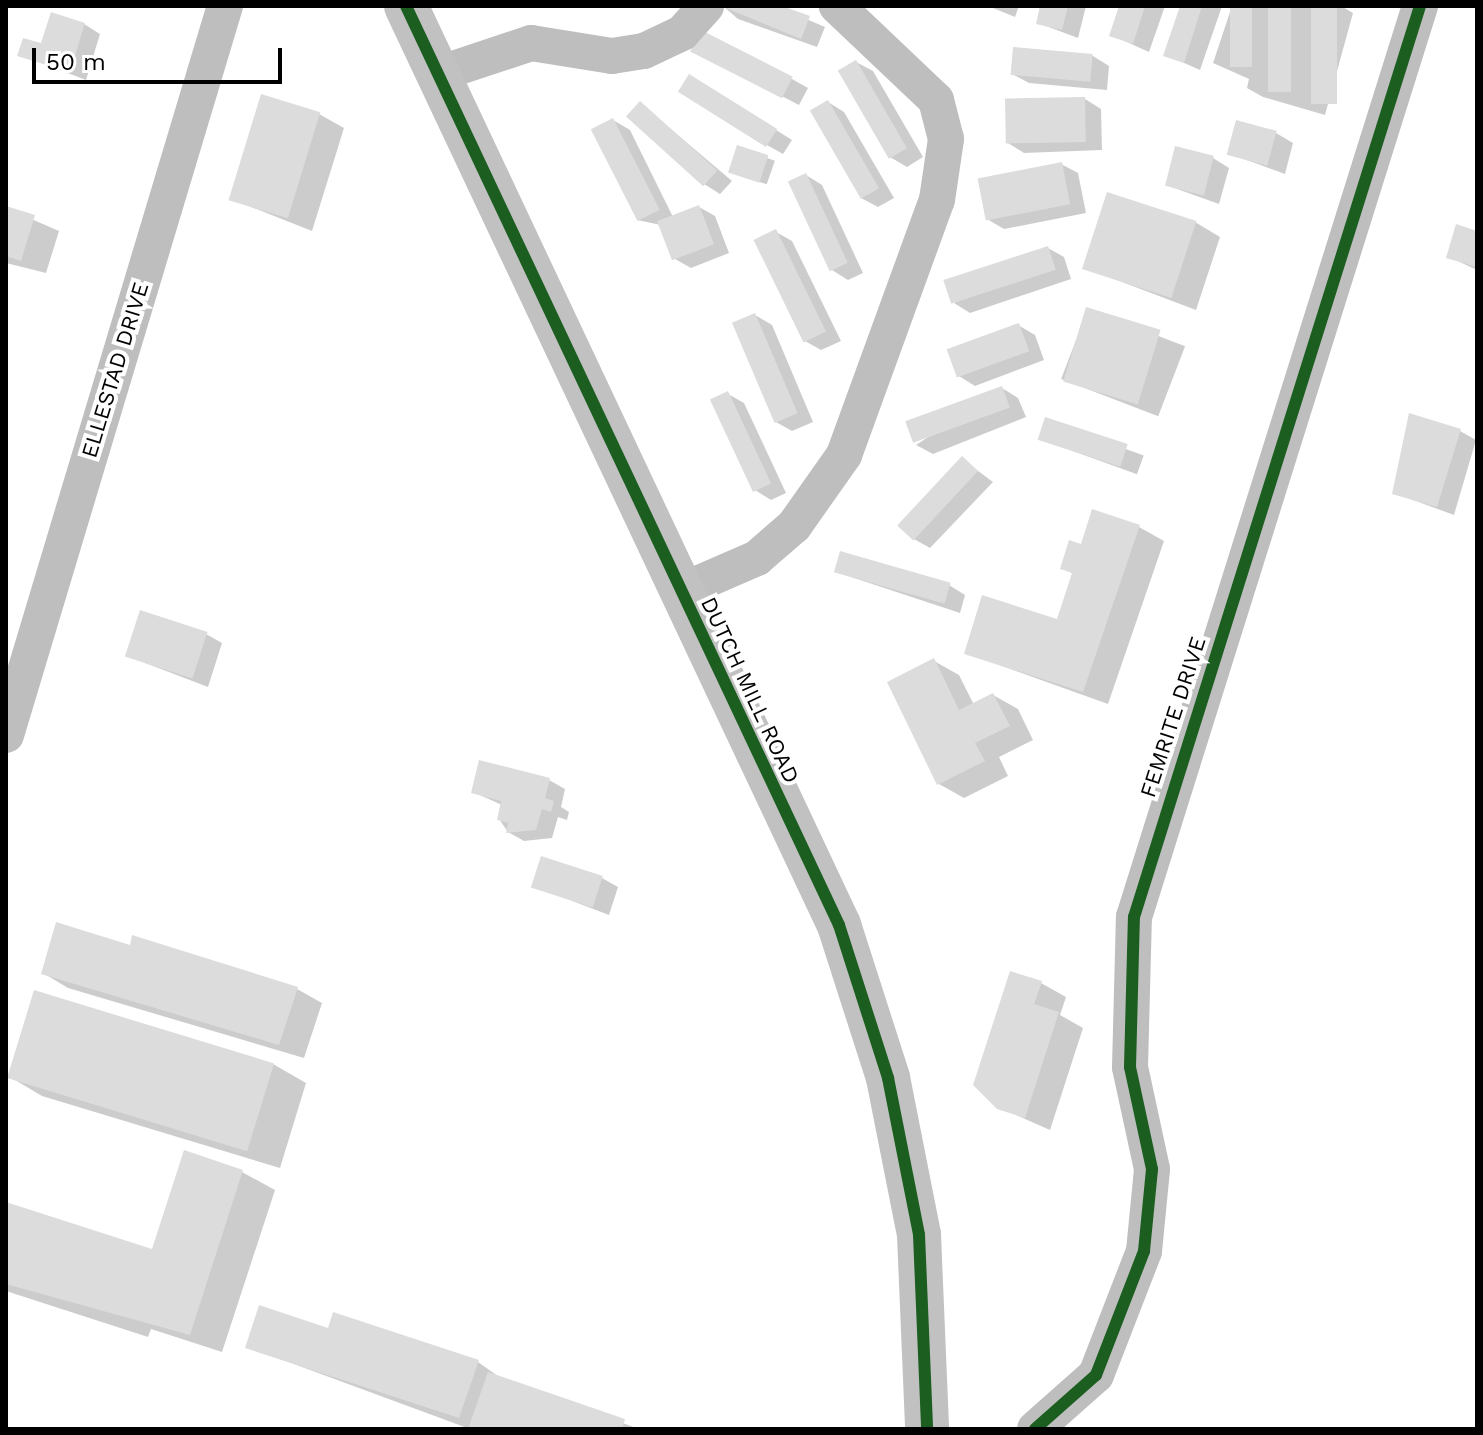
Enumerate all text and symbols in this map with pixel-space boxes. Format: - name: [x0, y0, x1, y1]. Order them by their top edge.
- scale bar: [36, 32, 286, 82]
- text: 50 m: [46, 48, 106, 76]
- street label: ELLESTAD DRIVE: [76, 279, 154, 461]
- street label: DUTCH MILL ROAD: [695, 592, 805, 788]
- street label: FEMRITE DRIVE: [1135, 633, 1211, 801]

